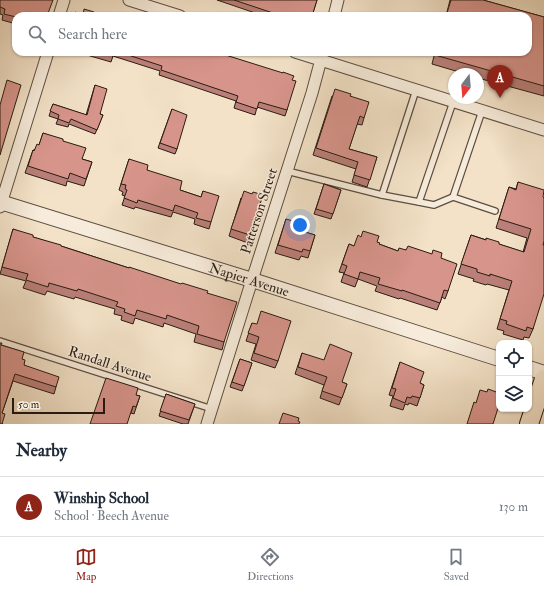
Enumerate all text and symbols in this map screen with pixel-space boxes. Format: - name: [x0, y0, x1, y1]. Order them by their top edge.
- search box: [12, 12, 532, 56]
- icon: search: [26, 23, 48, 45]
- text: Search here: [58, 25, 127, 44]
- pin: A: [487, 65, 513, 98]
- north arrow: [448, 68, 484, 104]
- street label: Patterson Street: [237, 166, 281, 256]
- your location: [290, 215, 310, 235]
- street label: Napier Avenue: [207, 259, 292, 300]
- map controls: [496, 340, 532, 412]
- button: locate: [496, 340, 532, 376]
- street label: Randall Avenue: [66, 343, 154, 385]
- button: layers: [496, 376, 532, 412]
- scale bar: [12, 396, 105, 415]
- text: 50 m: [18, 398, 39, 411]
- text: Nearby: [16, 440, 67, 461]
- text: Winship School: [54, 489, 149, 508]
- text: A: [25, 499, 33, 515]
- text: 130 m: [499, 499, 528, 515]
- text: School · Beech Avenue: [54, 508, 169, 524]
- tab: Map: [75, 546, 97, 583]
- tab: Directions: [247, 546, 294, 583]
- tab: Saved: [444, 546, 469, 583]

